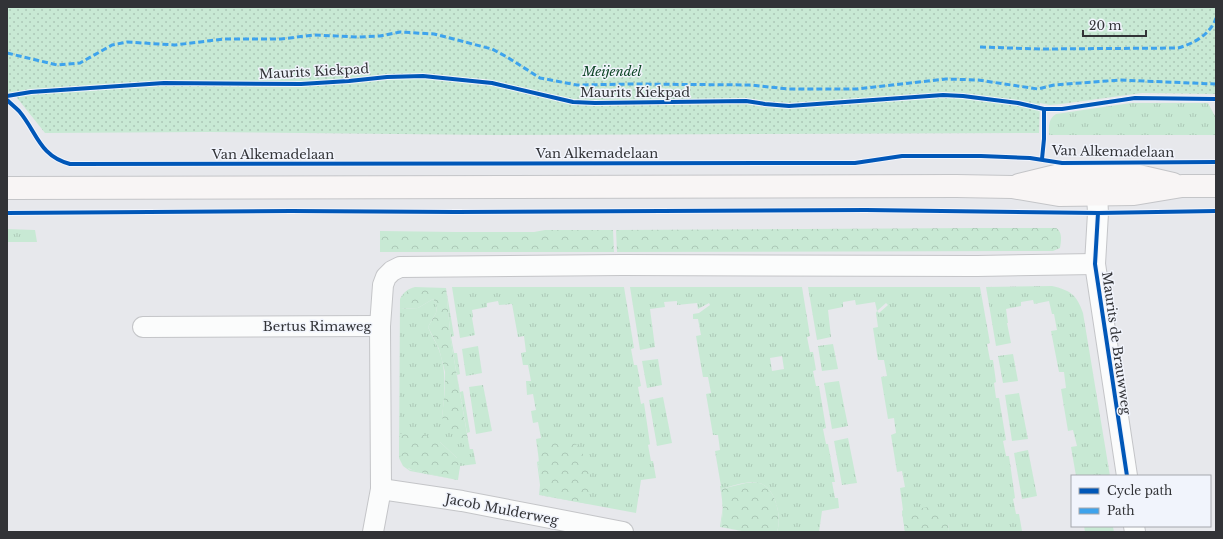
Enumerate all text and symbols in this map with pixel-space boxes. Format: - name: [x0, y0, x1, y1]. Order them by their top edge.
- scale bar: [1083, 12, 1146, 38]
- text: 20 m: [1089, 18, 1121, 33]
- street label: Maurits Kiekpad: [259, 60, 370, 83]
- park label: Meijendel: [582, 63, 642, 80]
- street label: Maurits Kiekpad: [580, 84, 690, 101]
- street label: Van Alkemadelaan: [1051, 142, 1174, 161]
- street label: Van Alkemadelaan: [535, 145, 658, 162]
- street label: Van Alkemadelaan: [211, 146, 334, 163]
- street label: Maurits de Brauwweg: [1098, 270, 1135, 416]
- street label: Bertus Rimaweg: [263, 318, 371, 335]
- legend: [1071, 475, 1211, 527]
- text: Cycle path: [1107, 483, 1172, 498]
- street label: Jacob Mulderweg: [442, 490, 560, 529]
- text: Path: [1107, 503, 1135, 518]

